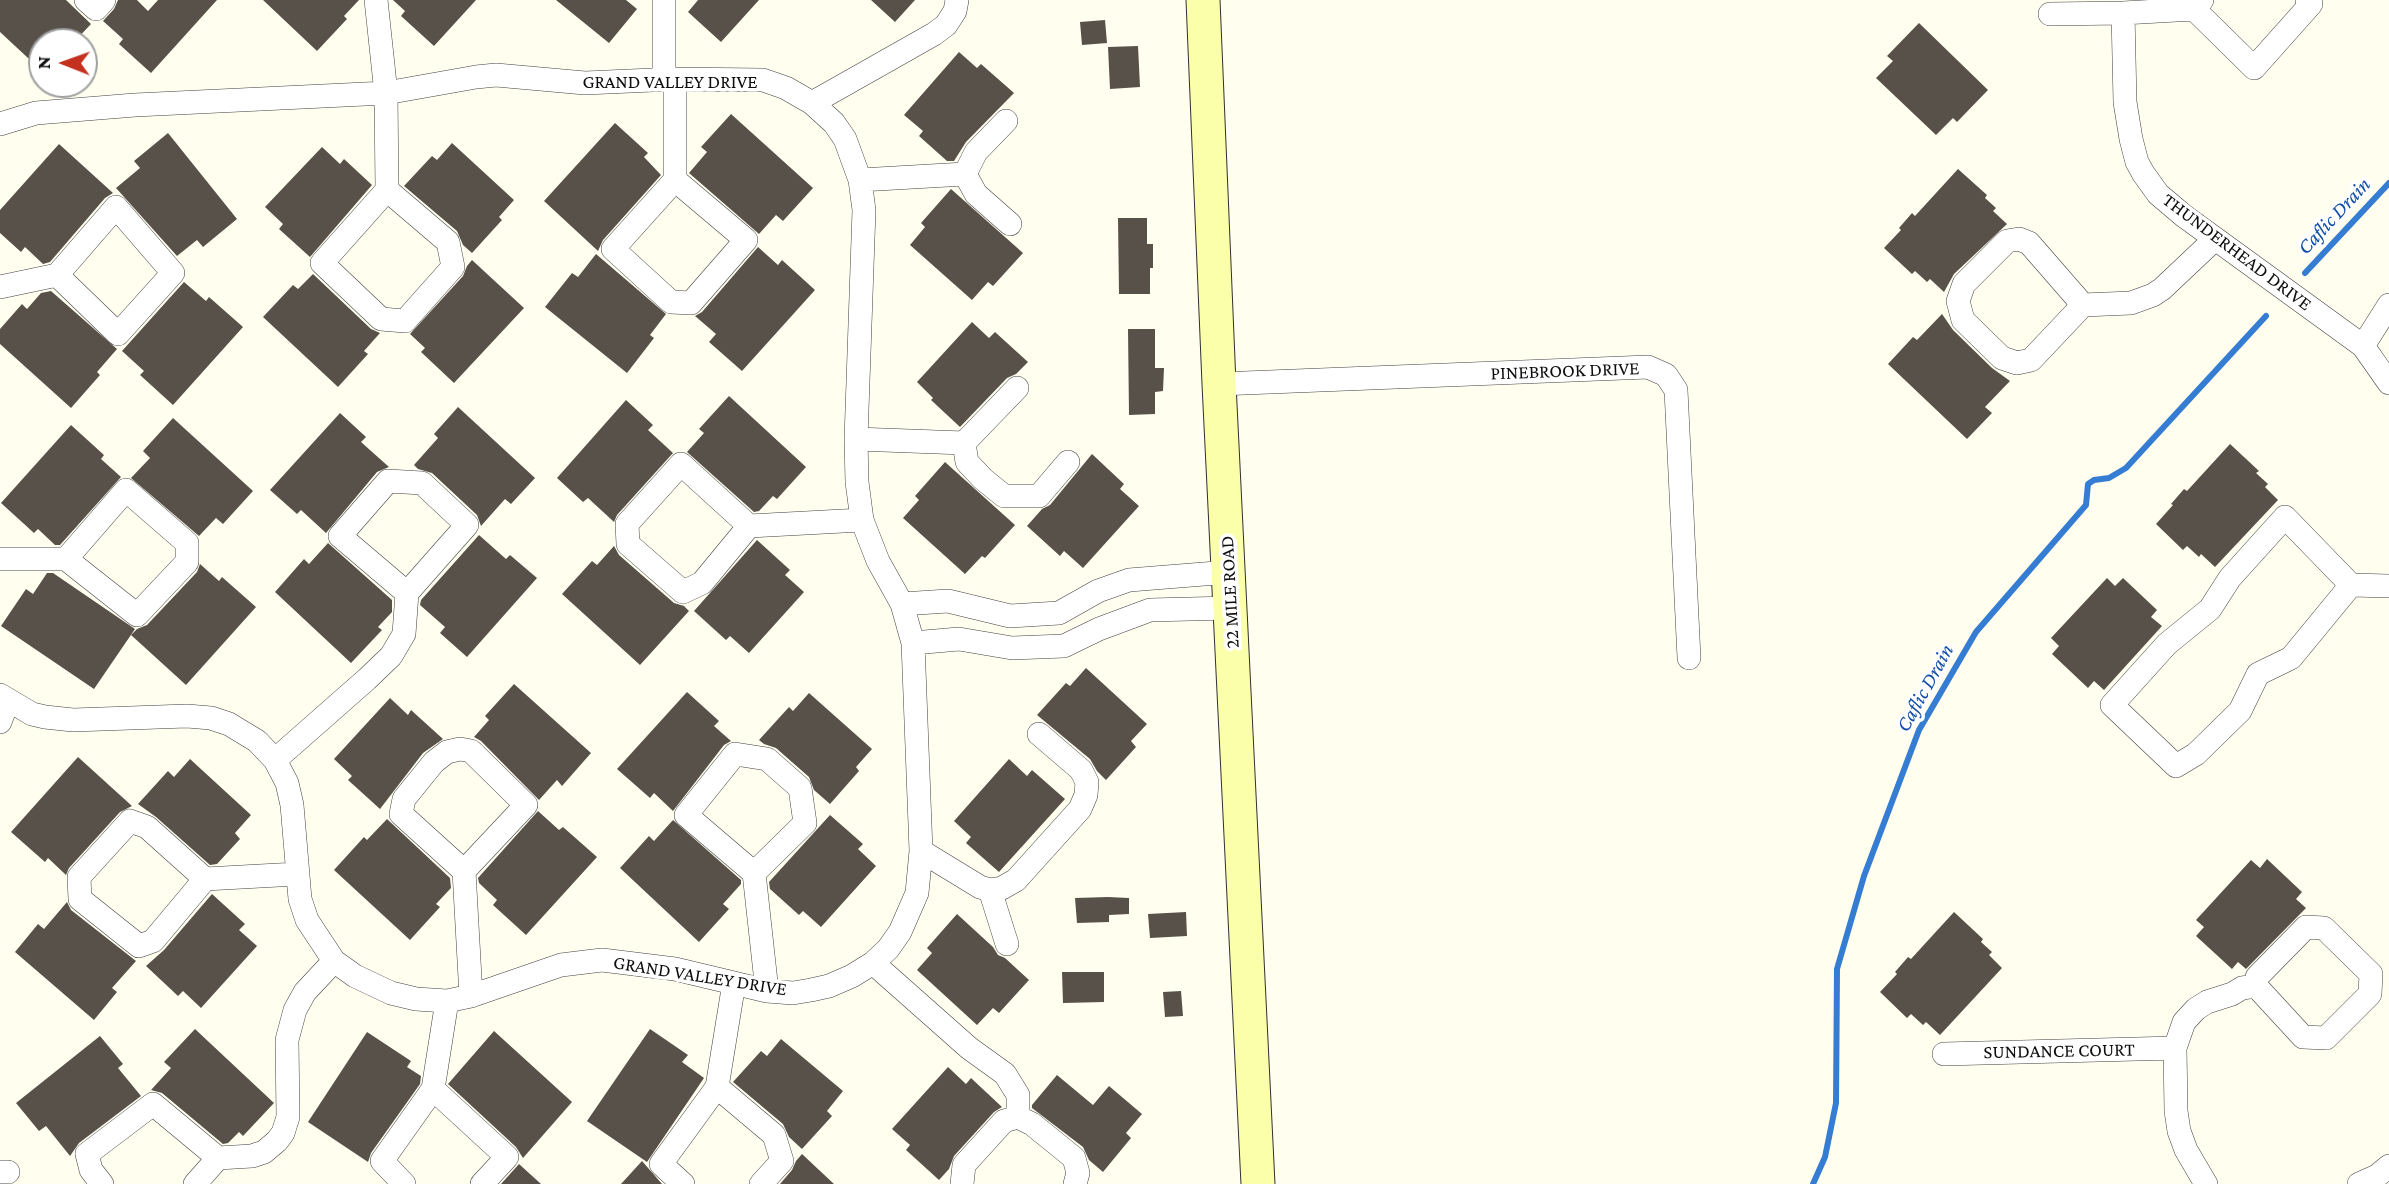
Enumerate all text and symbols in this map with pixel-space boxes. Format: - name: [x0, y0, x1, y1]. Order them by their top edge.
- north arrow: [28, 28, 98, 98]
- text: N: [33, 56, 54, 69]
- street label: GRAND VALLEY DRIVE: [582, 71, 758, 93]
- water label: Caflic Drain: [2292, 172, 2376, 260]
- street label: THUNDERHEAD DRIVE: [2158, 188, 2316, 316]
- street label: PINEBROOK DRIVE: [1490, 357, 1640, 385]
- street label: 22 MILE ROAD: [1216, 535, 1244, 649]
- water label: Caflic Drain: [1891, 640, 1959, 736]
- street label: GRAND VALLEY DRIVE: [612, 951, 788, 1001]
- street label: SUNDANCE COURT: [1983, 1038, 2135, 1064]

